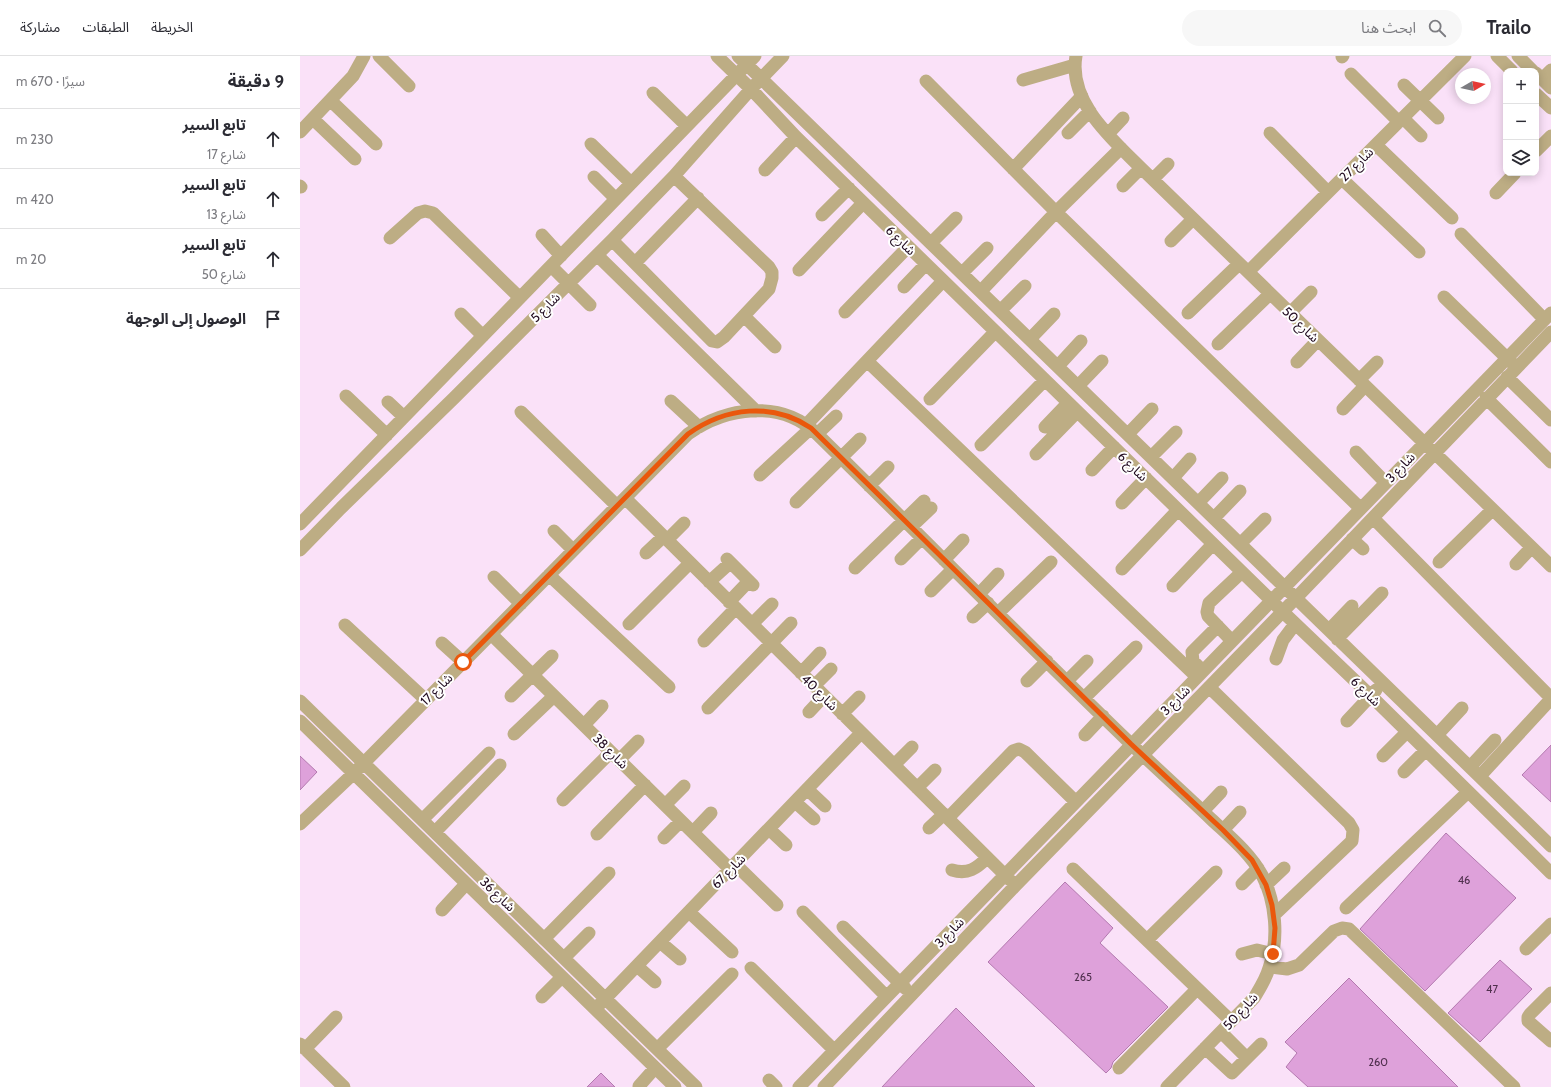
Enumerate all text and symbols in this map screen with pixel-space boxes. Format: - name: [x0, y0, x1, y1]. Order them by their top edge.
- search box: [1182, 10, 1462, 46]
- text: Trailo: [1486, 16, 1531, 39]
- icon: search: [1426, 17, 1448, 39]
- text: مشاركة: [20, 18, 60, 36]
- text: الطبقات: [82, 18, 129, 36]
- text: الخريطة: [151, 18, 193, 36]
- text: ابحث هنا: [1361, 19, 1416, 37]
- north arrow: [1455, 68, 1491, 104]
- map controls: [1503, 68, 1539, 176]
- button: +: [1503, 68, 1539, 104]
- text: 9 دقيقة: [228, 71, 284, 91]
- text: سيرًا · 670 m: [16, 73, 85, 89]
- button: −: [1503, 104, 1539, 140]
- text: تابع السير: [182, 116, 246, 134]
- icon: ahead: [262, 128, 284, 150]
- text: 230 m: [16, 131, 53, 147]
- button: layers: [1503, 140, 1539, 176]
- street label: شارع 27: [1336, 144, 1378, 186]
- text: شارع 17: [207, 146, 246, 162]
- text: تابع السير: [182, 176, 246, 194]
- icon: ahead: [262, 188, 284, 210]
- text: 420 m: [16, 191, 54, 207]
- text: شارع 13: [206, 206, 246, 222]
- street label: شارع 6: [881, 222, 919, 260]
- text: تابع السير: [182, 236, 246, 254]
- icon: ahead: [262, 248, 284, 270]
- text: 20 m: [16, 251, 46, 267]
- text: شارع 50: [202, 266, 246, 282]
- street label: شارع 5: [527, 289, 565, 327]
- street label: شارع 50: [1277, 303, 1323, 347]
- icon: arrive: [262, 308, 284, 330]
- text: الوصول إلى الوجهة: [126, 310, 246, 328]
- street label: شارع 6: [1113, 448, 1151, 486]
- street label: شارع 3: [1382, 449, 1420, 487]
- route start: [454, 653, 472, 671]
- street label: شارع 17: [417, 670, 458, 711]
- street label: شارع 40: [796, 670, 842, 716]
- street label: شارع 6: [1346, 673, 1384, 711]
- street label: شارع 3: [1157, 682, 1195, 720]
- street label: شارع 38: [588, 730, 632, 774]
- street label: شارع 67: [708, 850, 751, 894]
- street label: شارع 36: [475, 873, 519, 917]
- house number: 46: [1458, 873, 1470, 887]
- street label: شارع 3: [931, 914, 969, 952]
- route end: [1264, 945, 1282, 963]
- house number: 265: [1074, 970, 1092, 984]
- house number: 47: [1486, 982, 1498, 996]
- street label: شارع 50: [1219, 989, 1263, 1035]
- house number: 260: [1368, 1055, 1388, 1069]

